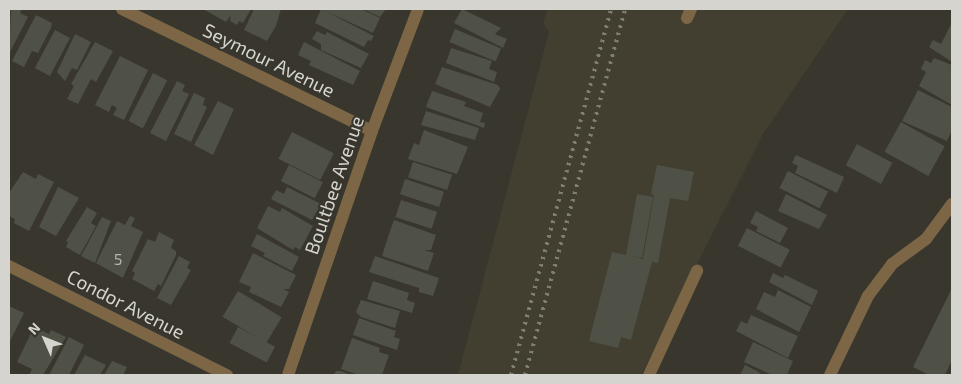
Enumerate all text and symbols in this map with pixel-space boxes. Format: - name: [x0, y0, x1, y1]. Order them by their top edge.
- street label: Seymour Avenue: [199, 18, 339, 102]
- street label: Boultbee Avenue: [300, 113, 368, 257]
- house number: 5: [114, 249, 122, 269]
- street label: Condor Avenue: [63, 264, 189, 344]
- north arrow: [20, 314, 70, 364]
- text: N: [24, 319, 43, 338]

